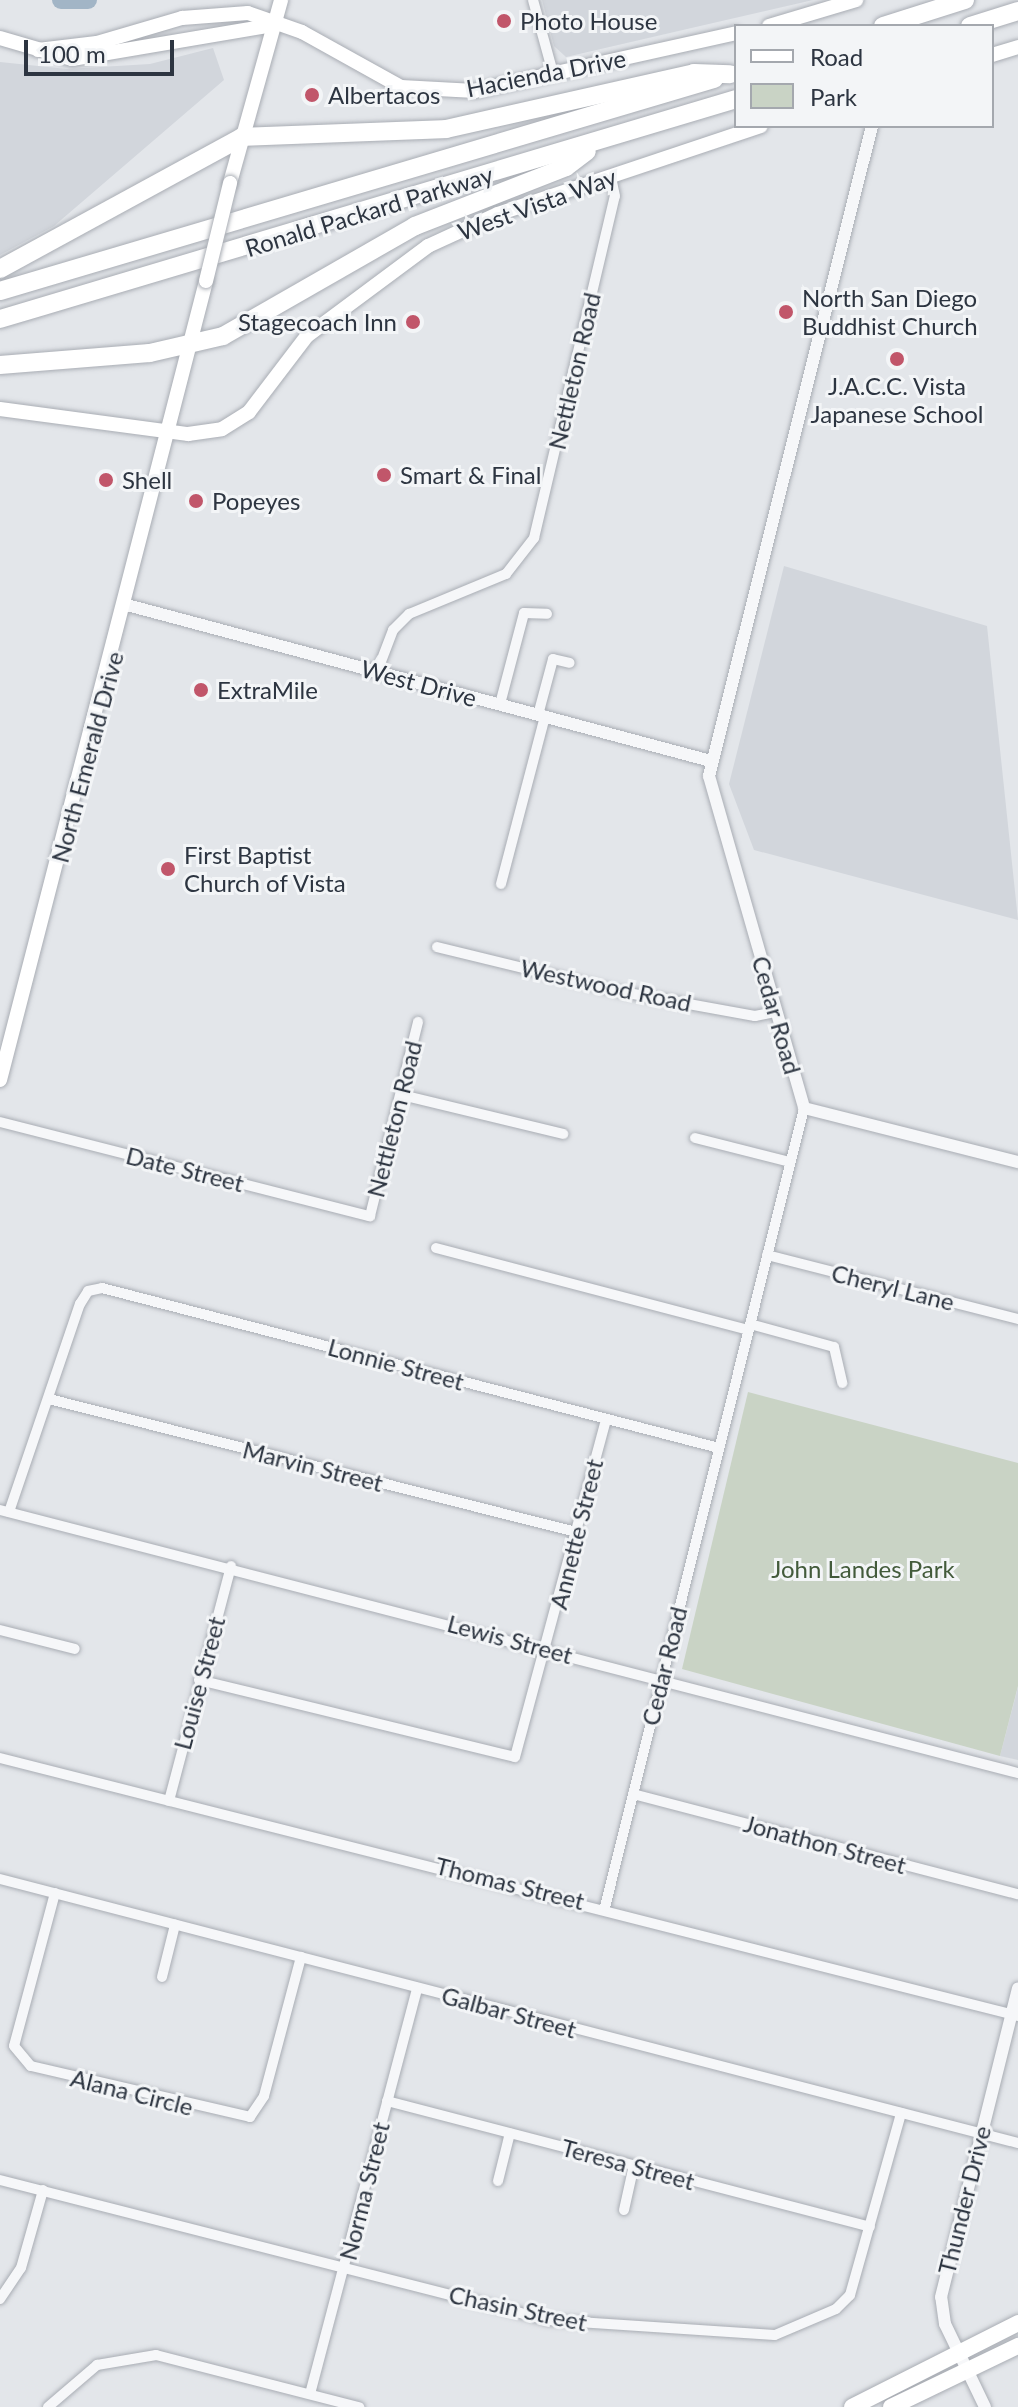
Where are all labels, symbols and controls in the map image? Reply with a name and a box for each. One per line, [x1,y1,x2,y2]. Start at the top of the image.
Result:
place label: Photo House [520,7,657,35]
marker: Photo House [495,12,513,30]
scale bar [28,24,178,74]
legend [734,24,994,128]
text: 100 m [38,39,106,68]
text: Road [810,42,863,71]
street label: Hacienda Drive [464,43,628,103]
place label: Albertacos [328,81,440,109]
text: Park [810,82,857,111]
marker: Albertacos [303,86,321,104]
street label: Ronald Packard Parkway [242,160,496,262]
street label: West Vista Way [453,162,621,246]
place label: North San Diego Buddhist Church [802,284,978,340]
street label: Nettleton Road [542,290,606,452]
marker: North San Diego Buddhist Church [777,303,795,321]
place label: Stagecoach Inn [238,308,397,336]
marker: Stagecoach Inn [404,313,422,331]
marker: J.A.C.C. Vista Japanese School [888,350,906,368]
place label: J.A.C.C. Vista Japanese School [811,372,983,428]
place label: Smart & Final [400,461,541,489]
place label: Shell [122,466,172,494]
marker: Smart & Final [375,466,393,484]
marker: Shell [97,471,115,489]
place label: Popeyes [212,487,300,515]
marker: Popeyes [187,492,205,510]
street label: North Emerald Drive [45,648,129,866]
street label: West Drive [358,654,480,712]
place label: ExtraMile [217,676,318,704]
marker: ExtraMile [192,681,210,699]
place label: First Baptist Church of Vista [184,841,347,897]
marker: First Baptist Church of Vista [159,860,177,878]
street label: Cedar Road [746,952,808,1078]
street label: Westwood Road [518,953,694,1017]
street label: Nettleton Road [361,1038,427,1200]
street label: Date Street [123,1140,247,1198]
street label: Cheryl Lane [829,1258,957,1316]
street label: Lonnie Street [325,1332,467,1396]
street label: Marvin Street [240,1435,386,1497]
street label: Annette Street [543,1456,609,1612]
park label: John Landes Park [771,1555,955,1583]
street label: Cedar Road [635,1603,693,1729]
street label: Lewis Street [444,1608,576,1670]
street label: Louise Street [167,1613,231,1753]
street label: Jonathon Street [741,1809,909,1879]
street label: Thomas Street [433,1851,587,1915]
street label: Galbar Street [438,1980,580,2044]
street label: Alana Circle [68,2063,196,2121]
street label: Norma Street [333,2119,395,2263]
street label: Thunder Drive [932,2123,996,2277]
street label: Teresa Street [558,2132,698,2196]
street label: Chasin Street [446,2279,590,2337]

